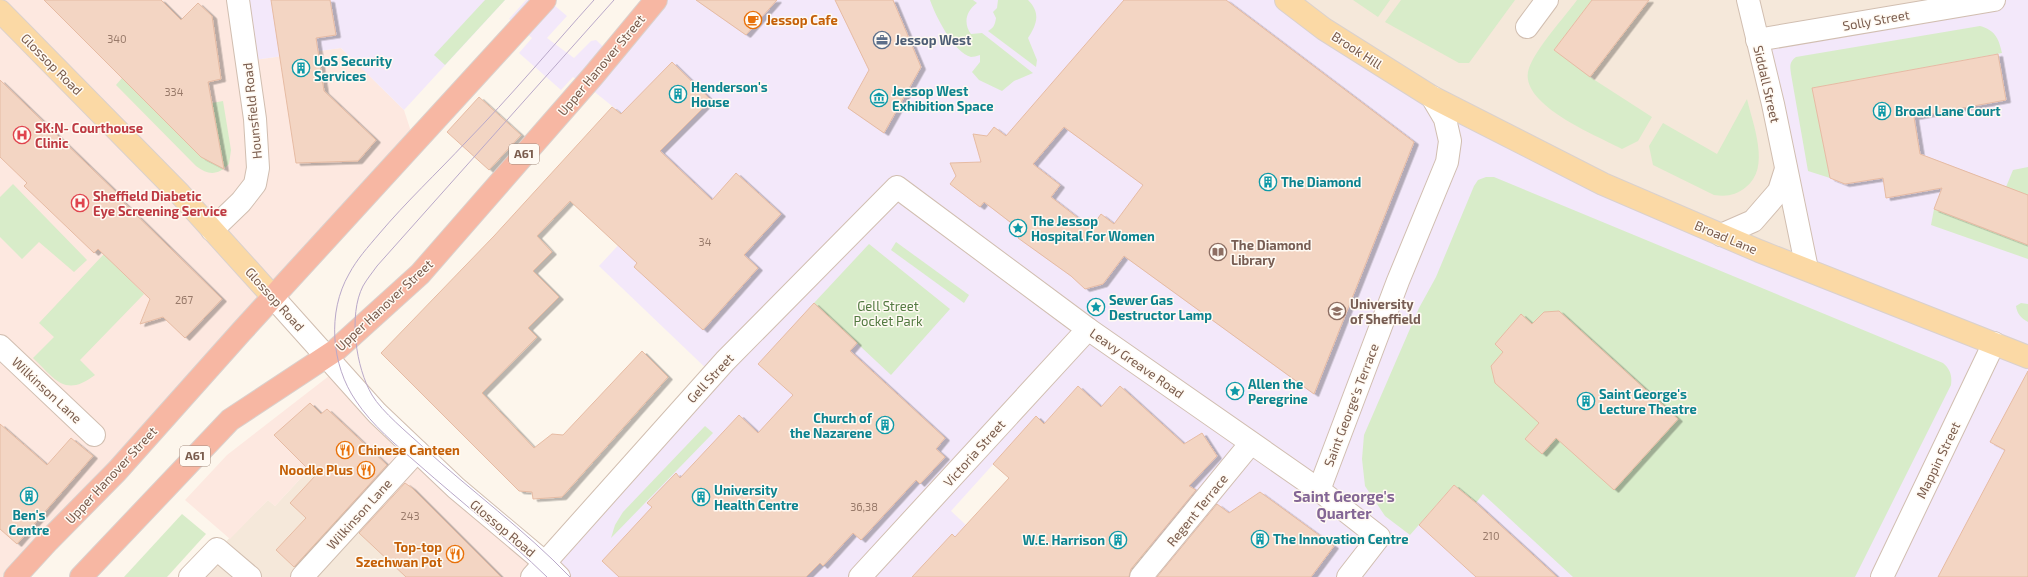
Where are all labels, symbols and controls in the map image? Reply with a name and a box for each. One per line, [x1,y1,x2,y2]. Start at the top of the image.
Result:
street label: Solly Street [1841,6,1911,34]
cafe icon: Jessop Cafe [743,10,763,30]
street label: Upper Hanover Street [554,11,648,119]
place label: Jessop Cafe [766,12,838,28]
street label: Brook Hill [1329,28,1385,72]
street label: Glossop Road [18,30,86,98]
office icon: Jessop West [872,30,892,50]
house number: 340 [107,32,127,45]
place label: Jessop West [895,32,972,48]
street label: Siddall Street [1750,44,1784,124]
place label: UoS Security Services [314,53,393,84]
building icon: UoS Security Services [291,58,311,78]
street label: Hounsfield Road [239,62,265,160]
place label: Henderson's House [691,79,768,110]
place label: Jessop West Exhibition Space [892,83,994,114]
building icon: Henderson's House [668,84,688,104]
house number: 334 [165,85,184,98]
museum icon: Jessop West Exhibition Space [869,88,889,108]
building icon: Broad Lane Court [1872,101,1892,121]
place label: Broad Lane Court [1895,103,2001,119]
place label: SK:N- Courthouse Clinic [35,120,143,151]
hospital icon: SK:N- Courthouse Clinic [12,125,32,145]
road number: A61 [509,144,539,164]
building icon: The Diamond [1258,172,1278,192]
place label: The Diamond [1281,174,1361,190]
place label: Sheffield Diabetic Eye Screening Service [93,188,227,219]
hospital icon: Sheffield Diabetic Eye Screening Service [70,193,90,213]
place label: The Jessop Hospital For Women [1031,213,1155,244]
street label: Broad Lane [1692,217,1760,257]
place icon: The Jessop Hospital For Women [1008,218,1028,238]
house number: 34 [699,235,712,248]
place label: The Diamond Library [1231,237,1311,268]
library icon: The Diamond Library [1208,242,1228,262]
street label: Upper Hanover Street [332,256,436,354]
street label: Glossop Road [242,264,308,334]
place label: Sewer Gas Destructor Lamp [1109,292,1212,323]
house number: 267 [175,293,193,306]
place label: University of Sheffield [1350,296,1421,327]
place icon: Sewer Gas Destructor Lamp [1086,297,1106,317]
park label: Gell Street Pocket Park [853,298,923,329]
school or university icon: University of Sheffield [1327,301,1347,321]
street label: Leavy Greave Road [1087,325,1187,401]
street label: Saint George's Terrace [1320,341,1382,469]
street label: Gell Street [683,350,737,406]
street label: Wilkinson Lane [9,354,85,426]
place label: Allen the Peregrine [1248,376,1308,407]
place icon: Allen the Peregrine [1225,381,1245,401]
place label: Saint George's Lecture Theatre [1599,386,1697,417]
building icon: Saint George's Lecture Theatre [1576,391,1596,411]
place label: Church of the Nazarene [790,410,873,441]
building icon: Church of the Nazarene [875,415,895,435]
street label: Victoria Street [940,416,1008,490]
street label: Mappin Street [1913,419,1963,501]
street label: Upper Hanover Street [62,423,160,527]
restaurant icon: Chinese Canteen [335,440,355,460]
place label: Chinese Canteen [358,442,460,458]
road number: A61 [180,446,210,466]
restaurant icon: Noodle Plus [356,460,376,480]
place label: Noodle Plus [279,462,353,478]
street label: Regent Terrace [1163,471,1231,549]
street label: Wilkinson Lane [323,475,395,553]
place label: University Health Centre [714,482,799,513]
building icon: Ben's Centre [19,486,39,506]
building icon: University Health Centre [691,487,711,507]
district label: Saint George's Quarter [1293,487,1395,523]
street label: Glossop Road [467,496,539,560]
house number: 36,38 [850,500,878,513]
place label: Ben's Centre [9,507,49,538]
house number: 243 [400,509,420,522]
building icon: The Innovation Centre [1250,529,1270,549]
house number: 210 [1482,529,1500,542]
building icon: W.E. Harrison [1108,530,1128,550]
place label: The Innovation Centre [1273,531,1409,547]
place label: W.E. Harrison [1022,532,1105,548]
place label: Top-top Szechwan Pot [356,539,443,570]
restaurant icon: Top-top Szechwan Pot [445,544,465,564]

